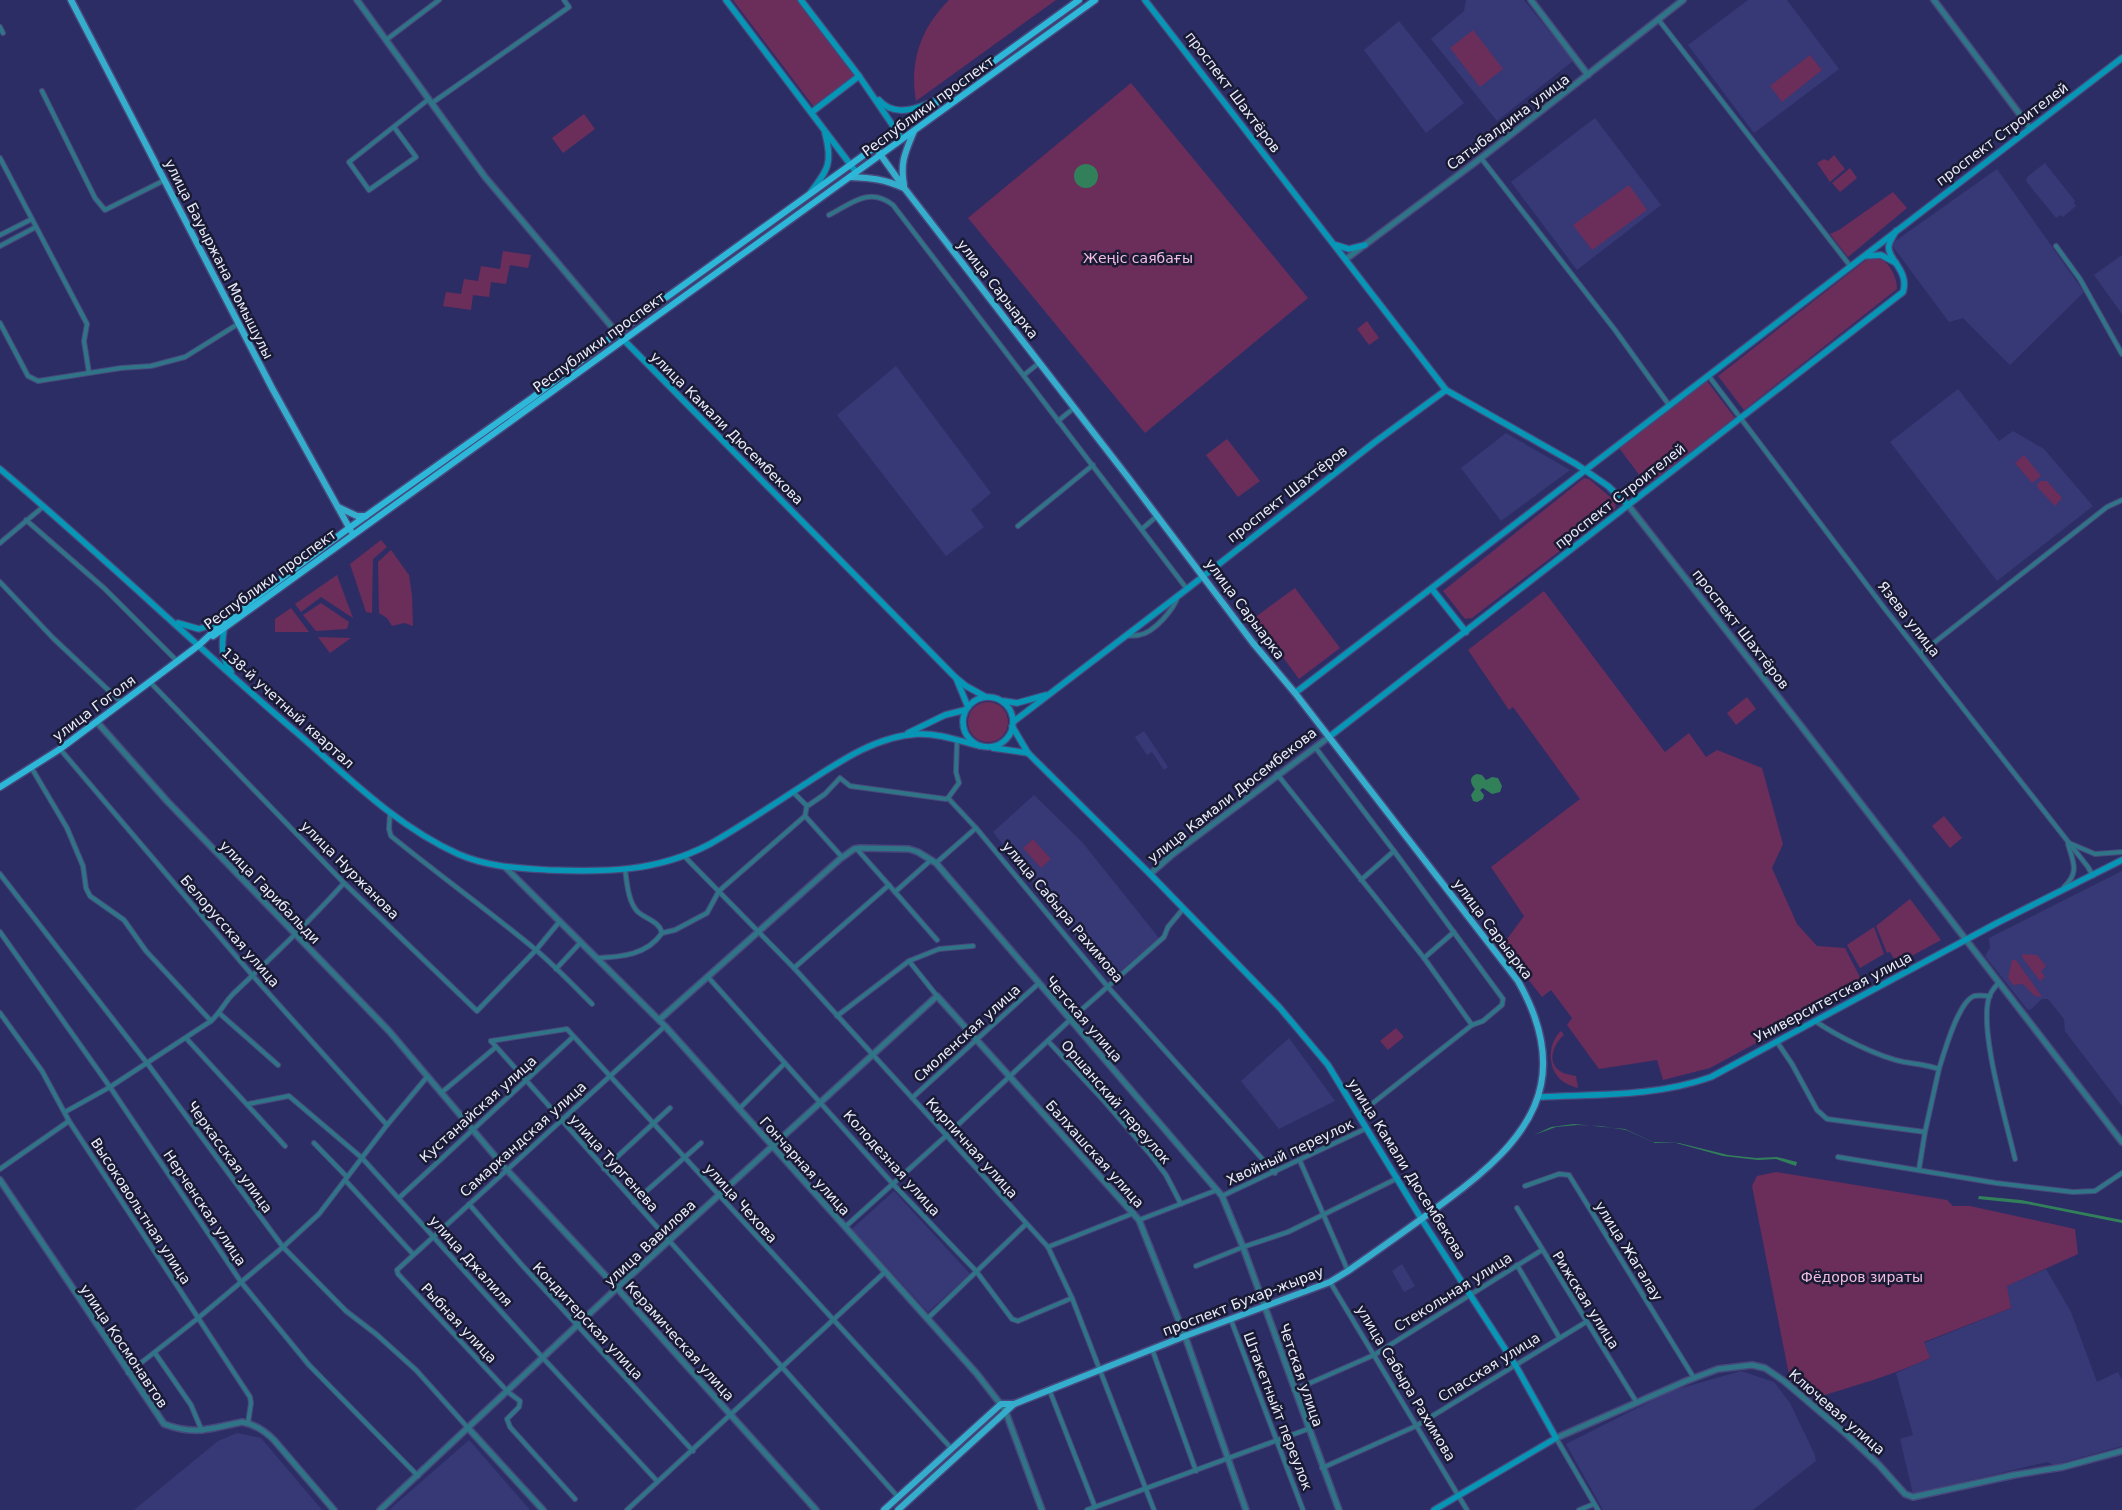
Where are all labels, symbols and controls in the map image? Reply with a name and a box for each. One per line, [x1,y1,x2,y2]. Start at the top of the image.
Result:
street label: проспект Шахтёров [1182,28,1284,156]
street label: Республики проспект [859,53,997,159]
street label: Сатыбалдина улица [1444,71,1572,173]
street label: проспект Строителей [1933,79,2071,189]
street label: улица Бауыржана Момышулы [161,156,277,362]
street label: улица Сарыарка [954,236,1042,342]
park label: Жеңіс саябағы [1083,250,1193,266]
street label: Республики проспект [530,289,668,395]
street label: улица Камали Дюсембекова [647,348,807,508]
street label: проспект Строителей [1552,440,1688,552]
street label: проспект Шахтёров [1224,442,1350,546]
street label: Республики проспект [201,526,339,632]
street label: улица Сарыарка [1202,556,1288,662]
street label: проспект Шахтёров [1689,566,1793,692]
street label: Язева улица [1875,578,1943,660]
street label: 138-й учетный квартал [219,644,357,772]
street label: улица Гоголя [50,672,138,744]
street label: улица Камали Дюсембекова [1144,724,1320,866]
street label: улица Нуржанова [298,818,402,922]
street label: улица Гарибальди [217,837,323,947]
street label: улица Сабыра Рахимова [999,838,1127,986]
street label: Белорусская улица [177,872,283,990]
street label: улица Сарыарка [1450,876,1536,982]
street label: Университетская улица [1751,949,1915,1045]
street label: Четская улица [1042,973,1126,1065]
street label: Смоленская улица [910,981,1024,1085]
street label: Оршанский переулок [1058,1037,1174,1167]
street label: Кустанайская улица [416,1052,540,1166]
street label: улица Камали Дюсембекова [1345,1076,1469,1262]
street label: Самаркандская улица [457,1078,589,1200]
street label: Кирпичная улица [923,1095,1021,1201]
street label: Балхашская улица [1043,1097,1147,1211]
street label: Черкасская улица [184,1098,276,1216]
street label: Колодезная улица [840,1107,944,1219]
street label: улица Тургенева [566,1111,662,1215]
street label: Гончарная улица [757,1113,853,1219]
street label: Хвойный переулок [1224,1115,1356,1189]
street label: Высоковольтная улица [88,1135,194,1287]
street label: Нерченская улица [160,1147,250,1269]
street label: улица Чехова [701,1160,781,1246]
street label: улица Вавилова [601,1197,699,1289]
street label: улица Жагалау [1592,1198,1666,1304]
street label: улица Джалиля [426,1212,516,1310]
street label: Рижская улица [1549,1248,1623,1352]
street label: Стекольная улица [1391,1249,1515,1335]
street label: Кондитерская улица [530,1259,646,1383]
street label: проспект Бухар-жырау [1160,1263,1326,1339]
park label: Фёдоров зираты [1801,1269,1923,1285]
street label: Керамическая улица [622,1278,738,1404]
street label: Рыбная улица [418,1280,500,1366]
street label: улица Космонавтов [77,1281,171,1411]
street label: улица Сабыра Рахимова [1353,1302,1459,1464]
street label: Четская улица [1276,1321,1326,1429]
street label: Спасская улица [1435,1329,1543,1405]
street label: Штакетныйт переулок [1240,1330,1316,1492]
street label: Ключевая улица [1786,1366,1888,1458]

